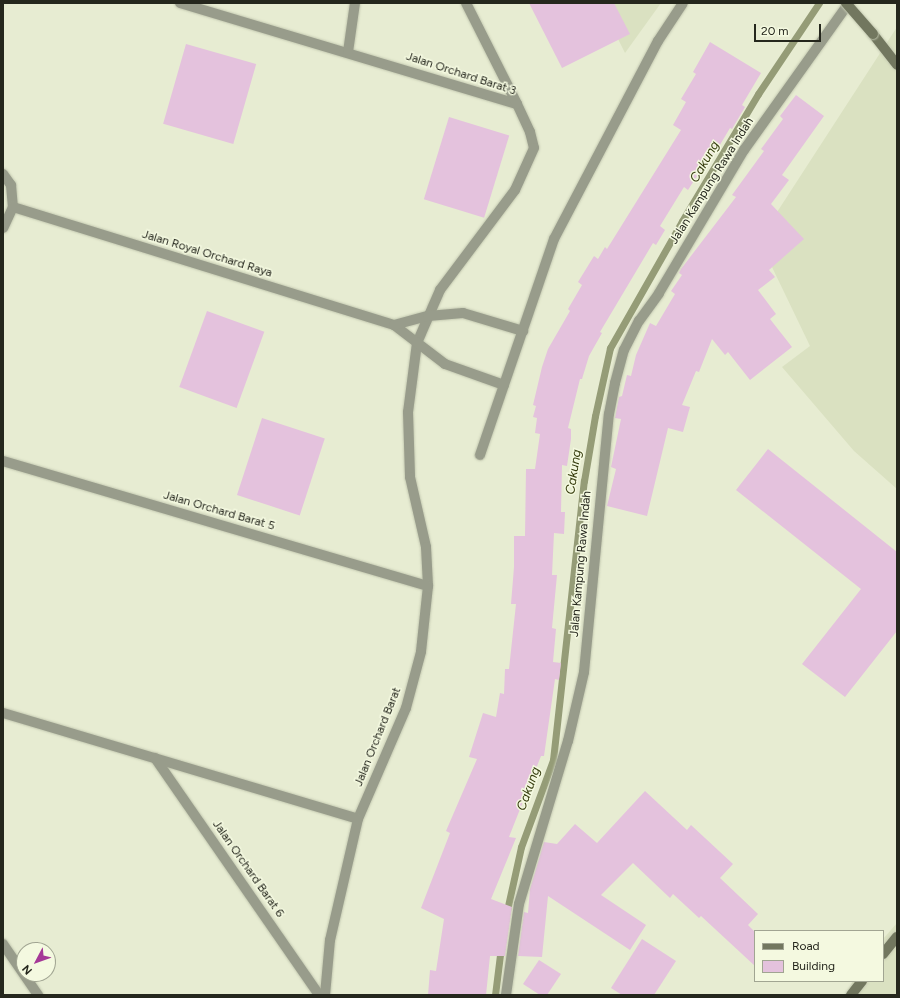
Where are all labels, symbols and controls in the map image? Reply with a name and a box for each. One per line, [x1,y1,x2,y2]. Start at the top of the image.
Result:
scale bar [756,16,823,42]
text: 20 m [761,24,789,38]
street label: Jalan Orchard Barat 3 [404,49,518,99]
street label: Jalan Kampung Rawa Indah [667,115,757,247]
water label: Cakung [687,138,723,186]
street label: Jalan Royal Orchard Raya [140,227,274,281]
water label: Cakung [563,448,585,496]
street label: Jalan Orchard Barat 5 [162,488,276,534]
street label: Jalan Kampung Rawa Indah [567,490,595,638]
street label: Jalan Orchard Barat [352,685,404,789]
water label: Cakung [514,765,544,813]
street label: Jalan Orchard Barat 6 [209,818,287,920]
legend [754,930,884,982]
text: Road [792,939,820,953]
north arrow [16,942,56,982]
text: Building [792,959,835,973]
text: N [20,962,35,977]

